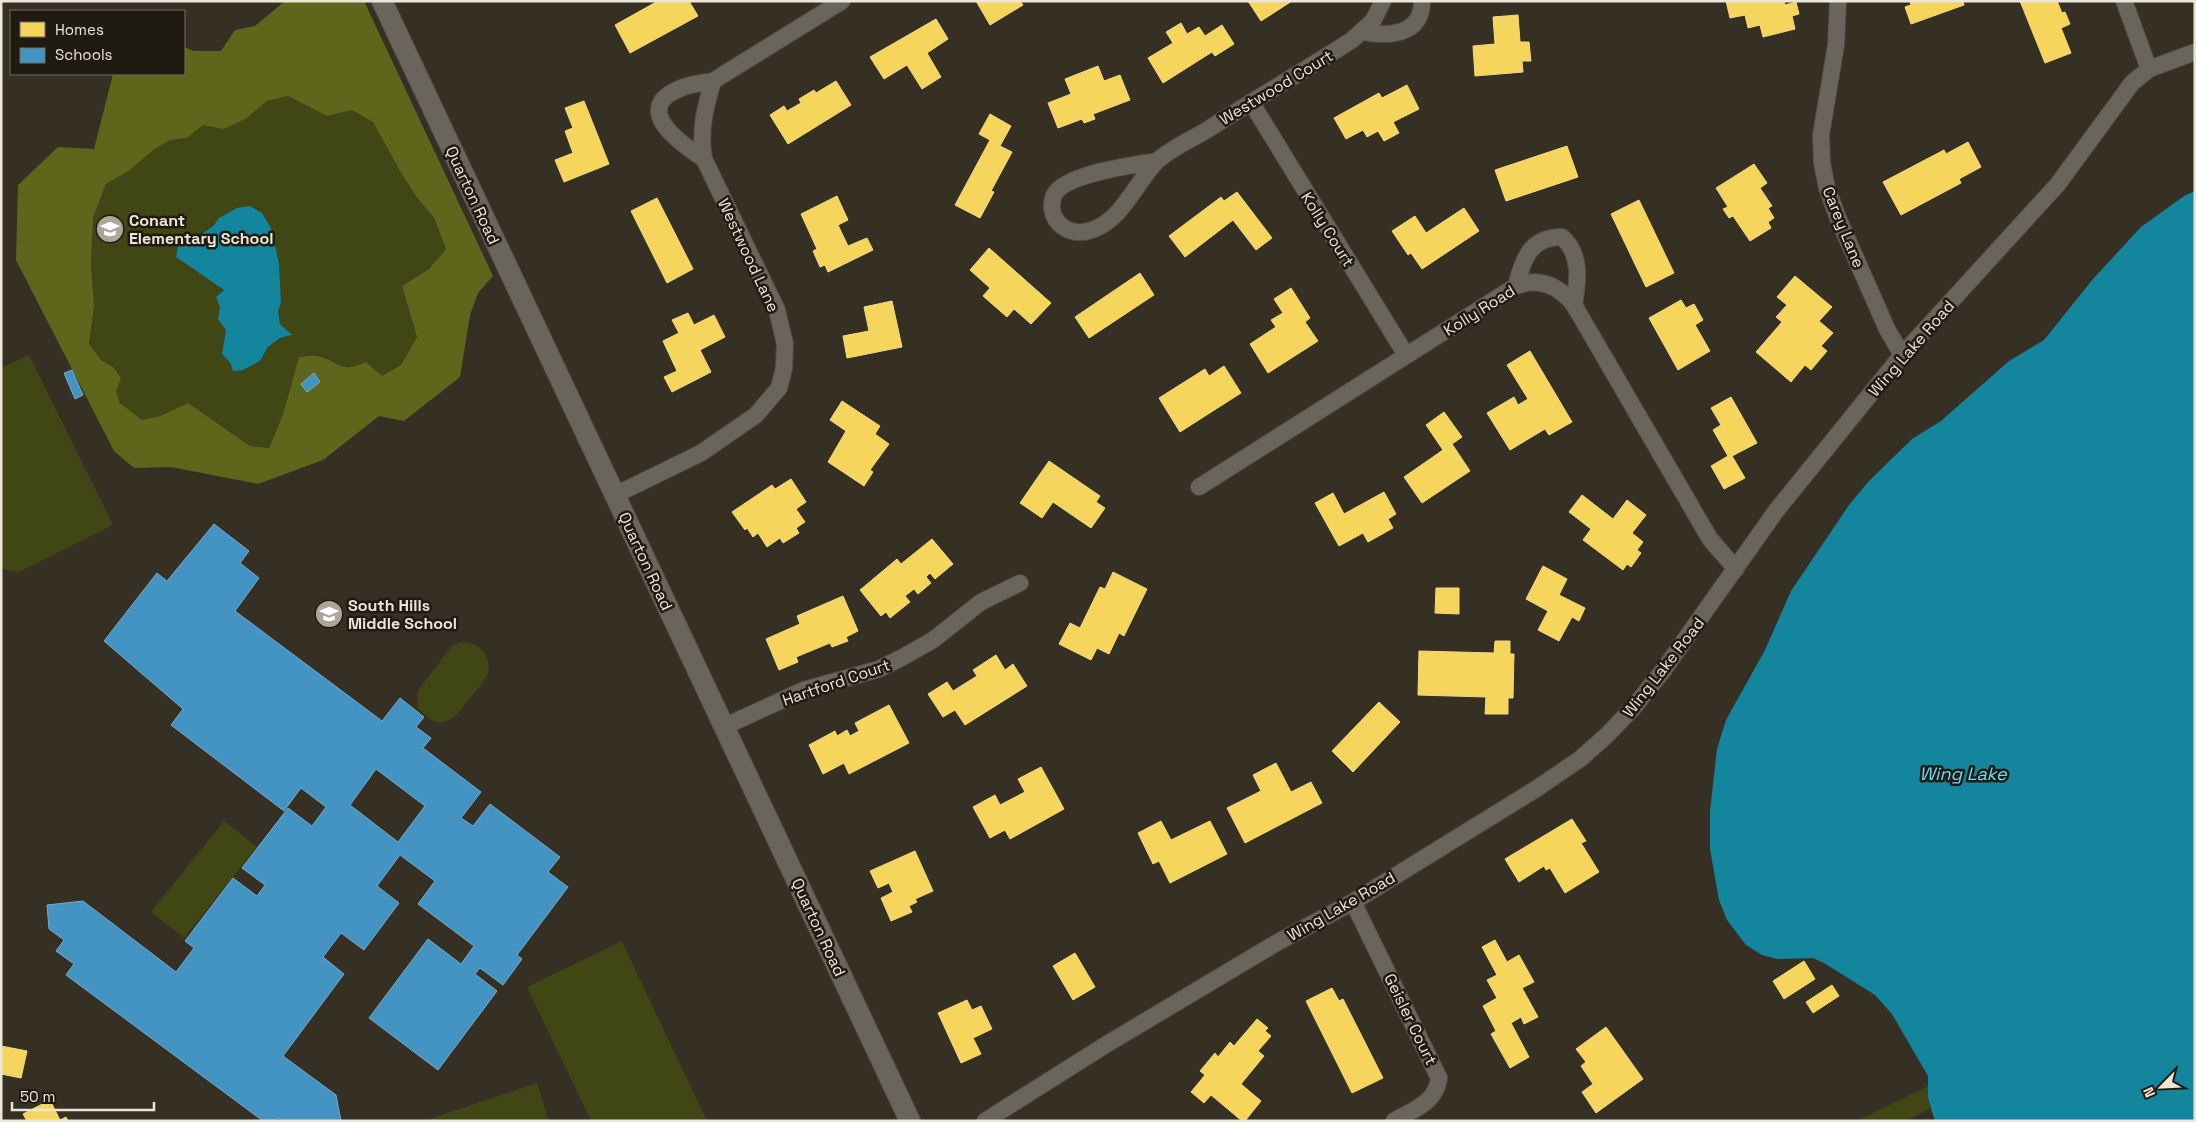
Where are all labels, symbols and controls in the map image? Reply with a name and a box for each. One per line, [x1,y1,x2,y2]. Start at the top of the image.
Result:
legend [10,10,185,75]
text: Homes [55,20,104,39]
text: Schools [55,45,113,64]
street label: Westwood Court [1216,45,1337,130]
street label: Quarton Road [441,143,504,248]
street label: Carey Lane [1818,183,1869,271]
street label: Kolly Court [1296,188,1359,271]
street label: Westwood Lane [713,195,784,315]
place label: Conant Elementary School [129,210,273,249]
school or university icon: Conant Elementary School [95,214,125,244]
street label: Kolly Road [1440,280,1519,341]
street label: Wing Lake Road [1864,296,1959,401]
street label: Quarton Road [614,509,677,614]
place label: South Hills Middle School [348,595,457,634]
school or university icon: South Hills Middle School [314,599,344,629]
street label: Wing Lake Road [1618,613,1709,721]
street label: Hartford Court [779,654,893,711]
water label: Wing Lake [1919,762,2008,785]
street label: Wing Lake Road [1284,867,1399,946]
street label: Quarton Road [787,875,850,980]
street label: Geisler Court [1379,970,1442,1068]
north arrow [2136,1062,2186,1112]
scale bar [12,1080,155,1112]
text: N [2139,1084,2159,1100]
text: 50 m [20,1087,55,1106]

